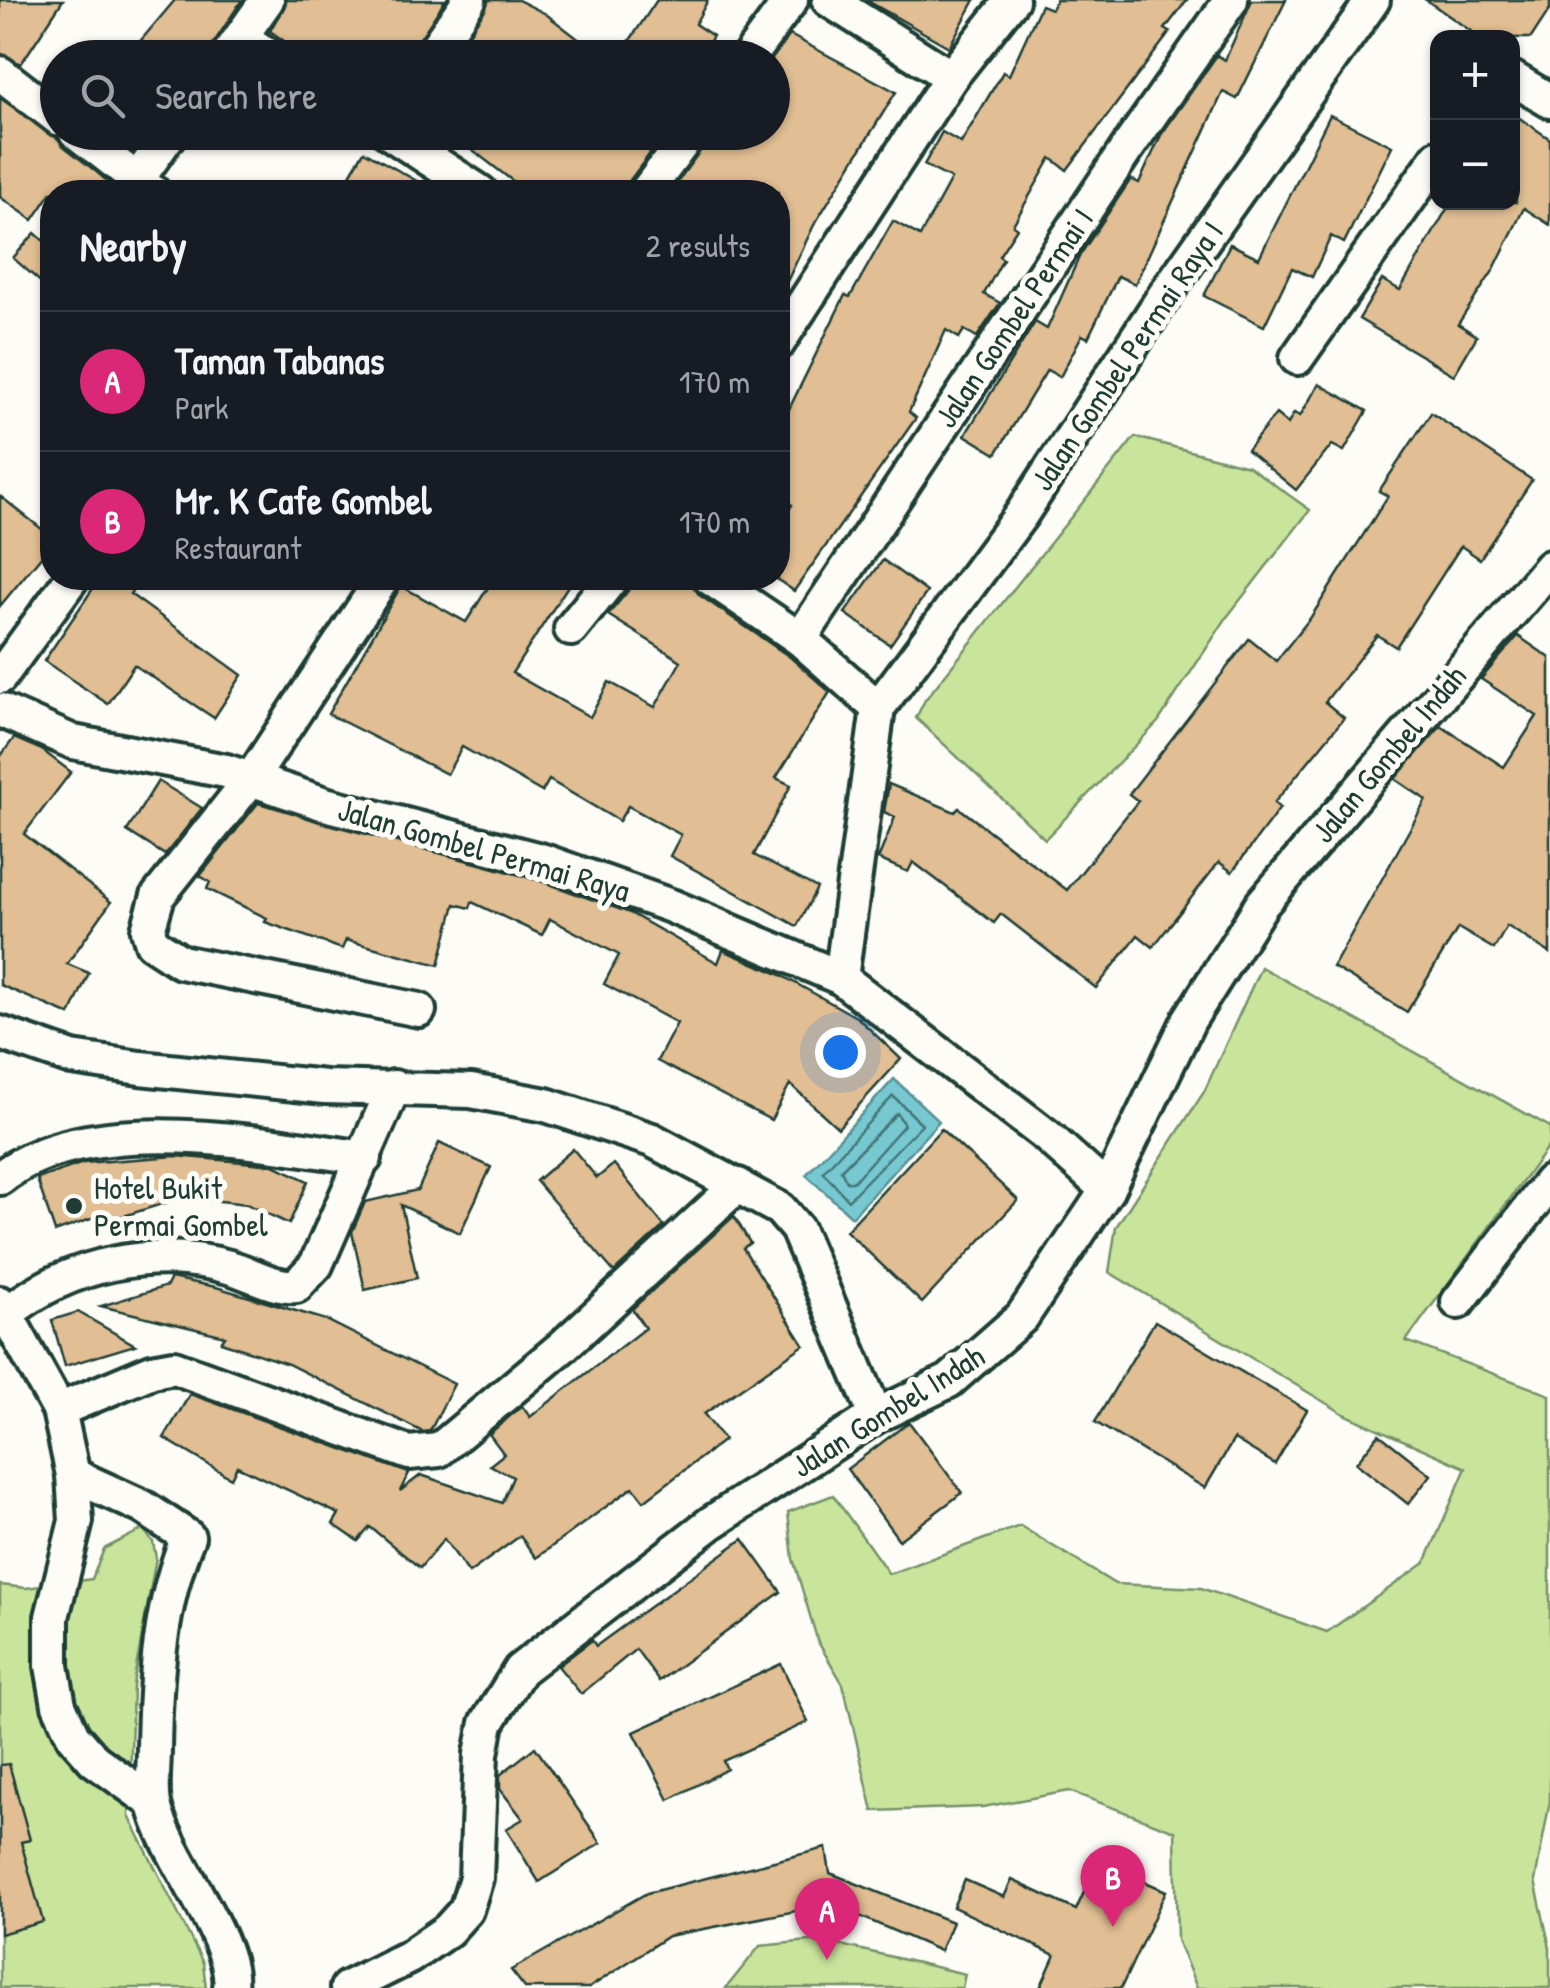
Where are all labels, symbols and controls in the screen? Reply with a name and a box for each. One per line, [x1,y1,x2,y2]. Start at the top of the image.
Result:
map controls [1430,30,1520,210]
button: + [1430,30,1520,120]
search box [40,40,790,150]
icon: search [75,68,130,123]
text: Search here [155,69,317,121]
button: − [1430,120,1520,210]
street label: Jalan Gombel Permai I [924,200,1103,436]
street label: Jalan Gombel Permai Raya I [1020,213,1233,499]
text: Nearby [80,217,187,274]
text: 2 results [646,224,750,267]
text: Taman Tabanas [175,334,384,386]
text: A [105,360,120,403]
text: 170 m [679,360,750,403]
text: Park [175,386,229,429]
text: Mr. K Cafe Gombel [175,474,431,526]
text: B [104,500,121,543]
text: 170 m [679,500,750,543]
text: Restaurant [175,526,301,569]
street label: Jalan Gombel Indah [1302,656,1476,852]
street label: Jalan Gombel Permai Raya [333,787,635,912]
your location [815,1027,866,1078]
place label: Hotel Bukit Permai Gombel [94,1166,268,1246]
marker: Hotel Bukit Permai Gombel [63,1195,85,1217]
street label: Jalan Gombel Indah [783,1334,992,1487]
pin: B [1080,1844,1146,1927]
pin: A [794,1878,860,1960]

